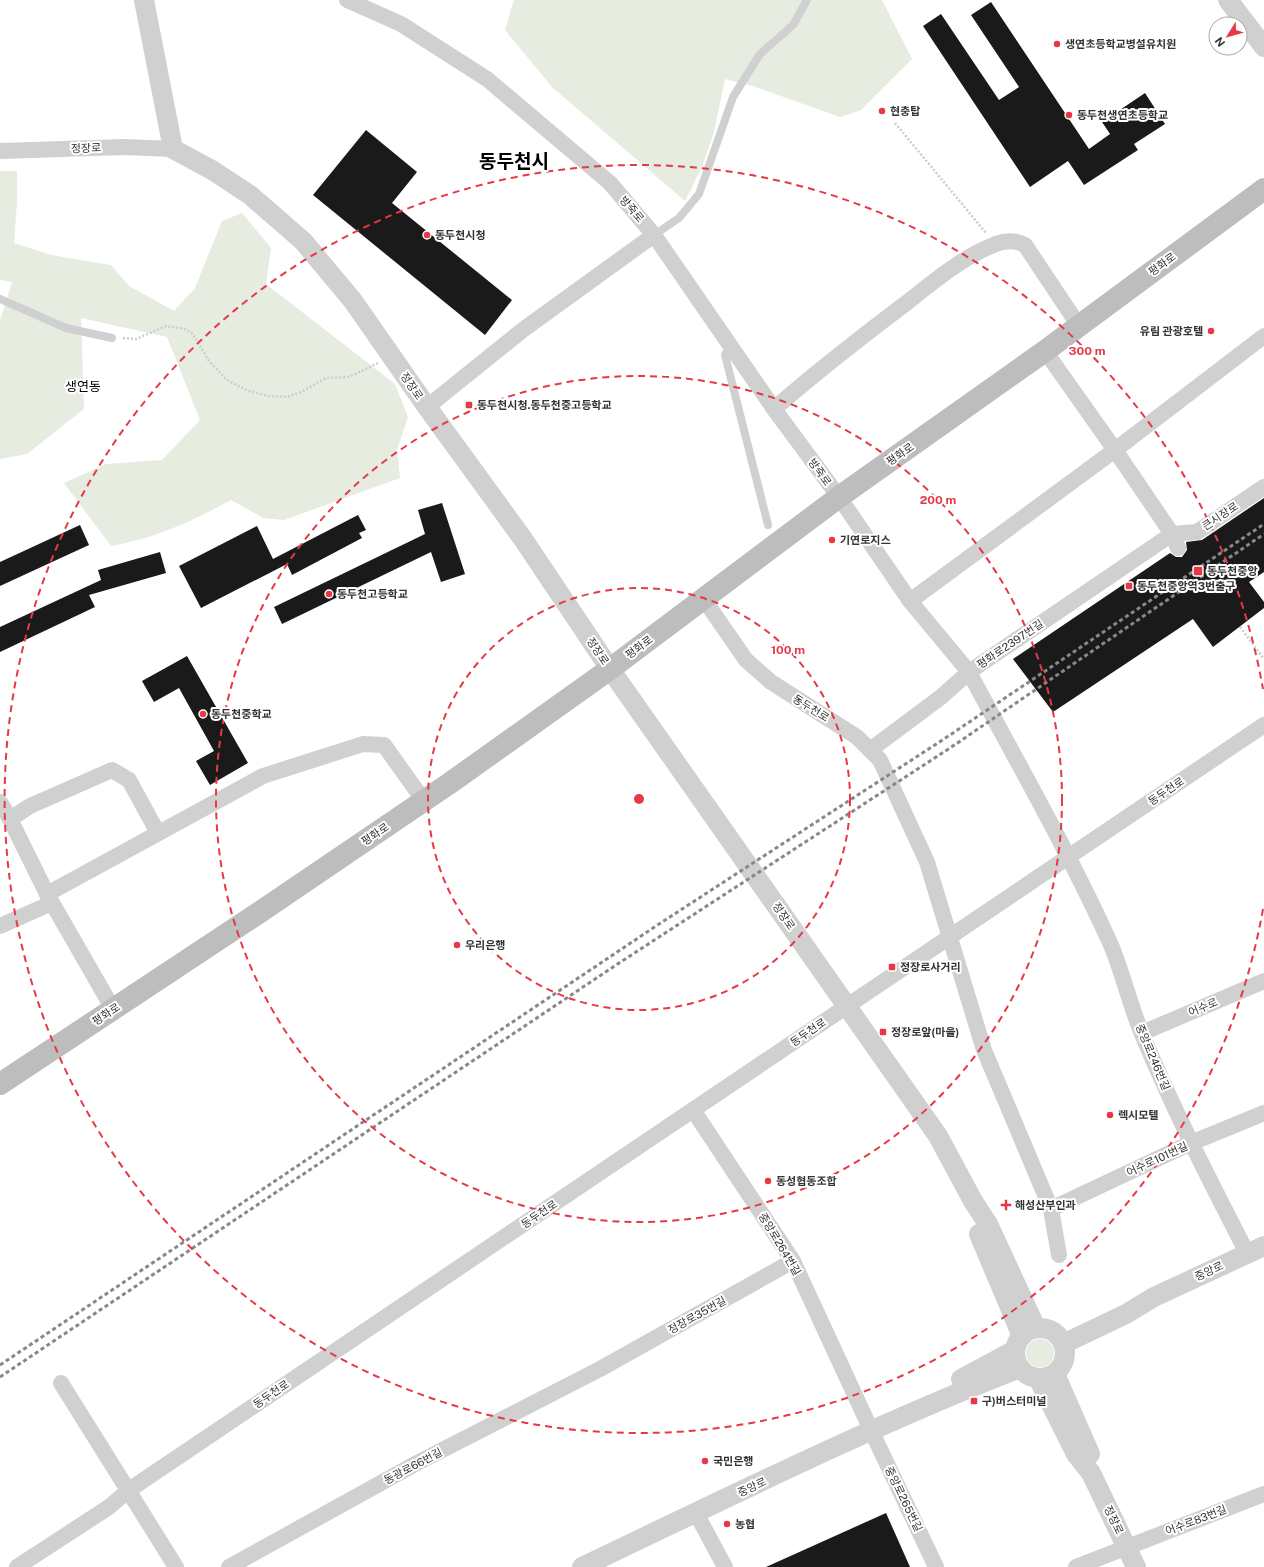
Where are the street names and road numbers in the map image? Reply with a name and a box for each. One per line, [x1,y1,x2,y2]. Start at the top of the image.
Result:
street label: 정장로 [71,141,101,155]
street label: 방죽로 [618,194,646,224]
street label: 평화로 [1146,250,1178,278]
street label: 정장로 [398,370,426,402]
street label: 평화로 [884,440,916,468]
street label: 방죽로 [806,456,834,488]
street label: 큰시장로 [1200,500,1240,532]
street label: 평화로2397번길 [975,617,1045,671]
street label: 평화로 [623,633,655,661]
street label: 정장로 [585,635,611,667]
street label: 동두천로 [791,692,831,724]
street label: 동두천로 [1146,775,1186,807]
street label: 평화로 [359,821,391,847]
street label: 정장로 [770,900,798,932]
street label: 어수로 [1187,996,1219,1018]
street label: 평화로 [90,1001,122,1027]
street label: 동두천로 [788,1016,828,1048]
street label: 중앙로246번길 [1134,1022,1172,1092]
street label: 어수로101번길 [1124,1140,1190,1178]
street label: 동두천로 [519,1198,559,1230]
street label: 중앙로264번길 [757,1211,803,1277]
street label: 중앙로 [1193,1259,1225,1283]
street label: 정장로35번길 [666,1294,728,1336]
street label: 동두천로 [251,1378,291,1410]
street label: 동광로66번길 [382,1446,444,1486]
street label: 중앙로265번길 [883,1464,925,1534]
street label: 중앙로 [736,1475,768,1499]
street label: 어수로83번길 [1164,1503,1228,1537]
street label: 정장로 [1102,1504,1126,1536]

